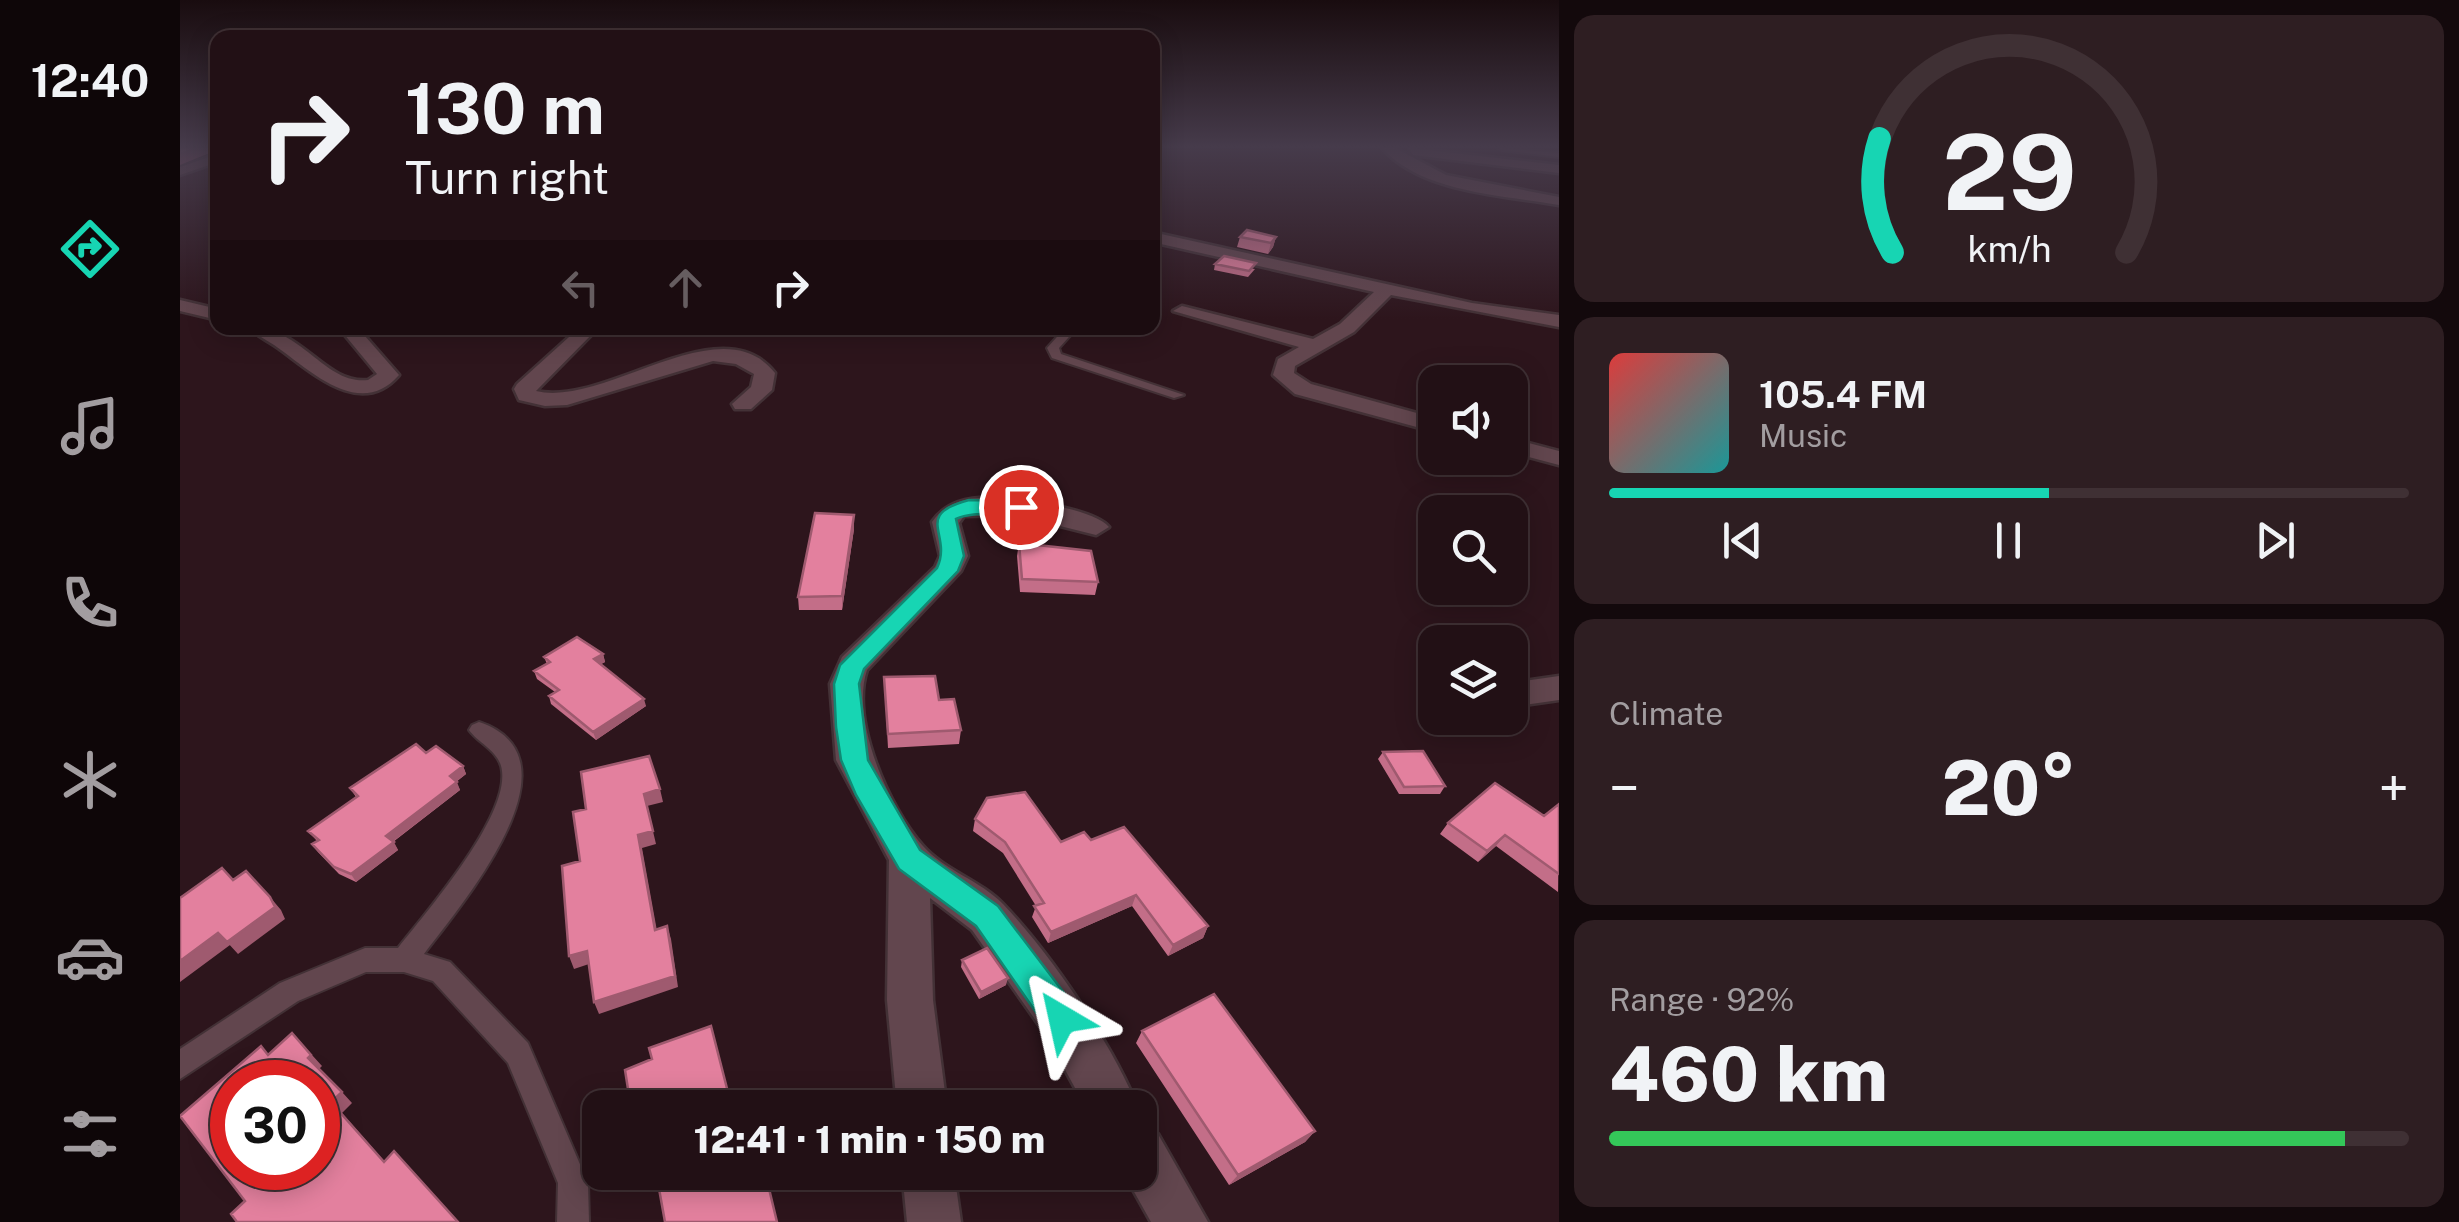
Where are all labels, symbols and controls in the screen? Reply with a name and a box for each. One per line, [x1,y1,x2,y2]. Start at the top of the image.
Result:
text: 12:40 [31,54,149,107]
text: 130 m [405,67,605,150]
icon: right [240,70,370,200]
text: 29 [1942,111,2076,233]
text: Turn right [405,151,609,204]
icon: directions [55,214,125,284]
text: km/h [1967,228,2051,270]
icon: left [553,260,608,315]
icon: ahead [658,260,713,315]
icon: right [763,260,818,315]
map controls [1418,365,1528,735]
button: sound [1418,365,1528,475]
text: 105.4 FM [1759,372,1927,417]
icon: music [55,391,125,461]
text: Music [1759,417,1847,454]
pin [979,465,1064,550]
icon: arrive [994,480,1049,535]
button: search [1418,495,1528,605]
icon: previous [1715,513,1770,568]
icon: pause [1981,513,2036,568]
icon: next [2248,513,2303,568]
icon: phone [55,568,125,638]
button: layers [1418,625,1528,735]
text: Climate [1609,695,1723,732]
text: 20° [1942,744,2076,832]
icon: climate [55,745,125,815]
text: − [1609,756,1640,820]
text: + [2378,756,2409,820]
icon: car [55,922,125,992]
position arrow [1010,967,1114,1071]
text: Range · 92% [1609,981,1794,1018]
text: 460 km [1609,1030,1888,1118]
speed limit sign: 30 [210,1060,340,1190]
icon: filters [55,1099,125,1169]
text: 12:41 · 1 min · 150 m [694,1117,1045,1162]

